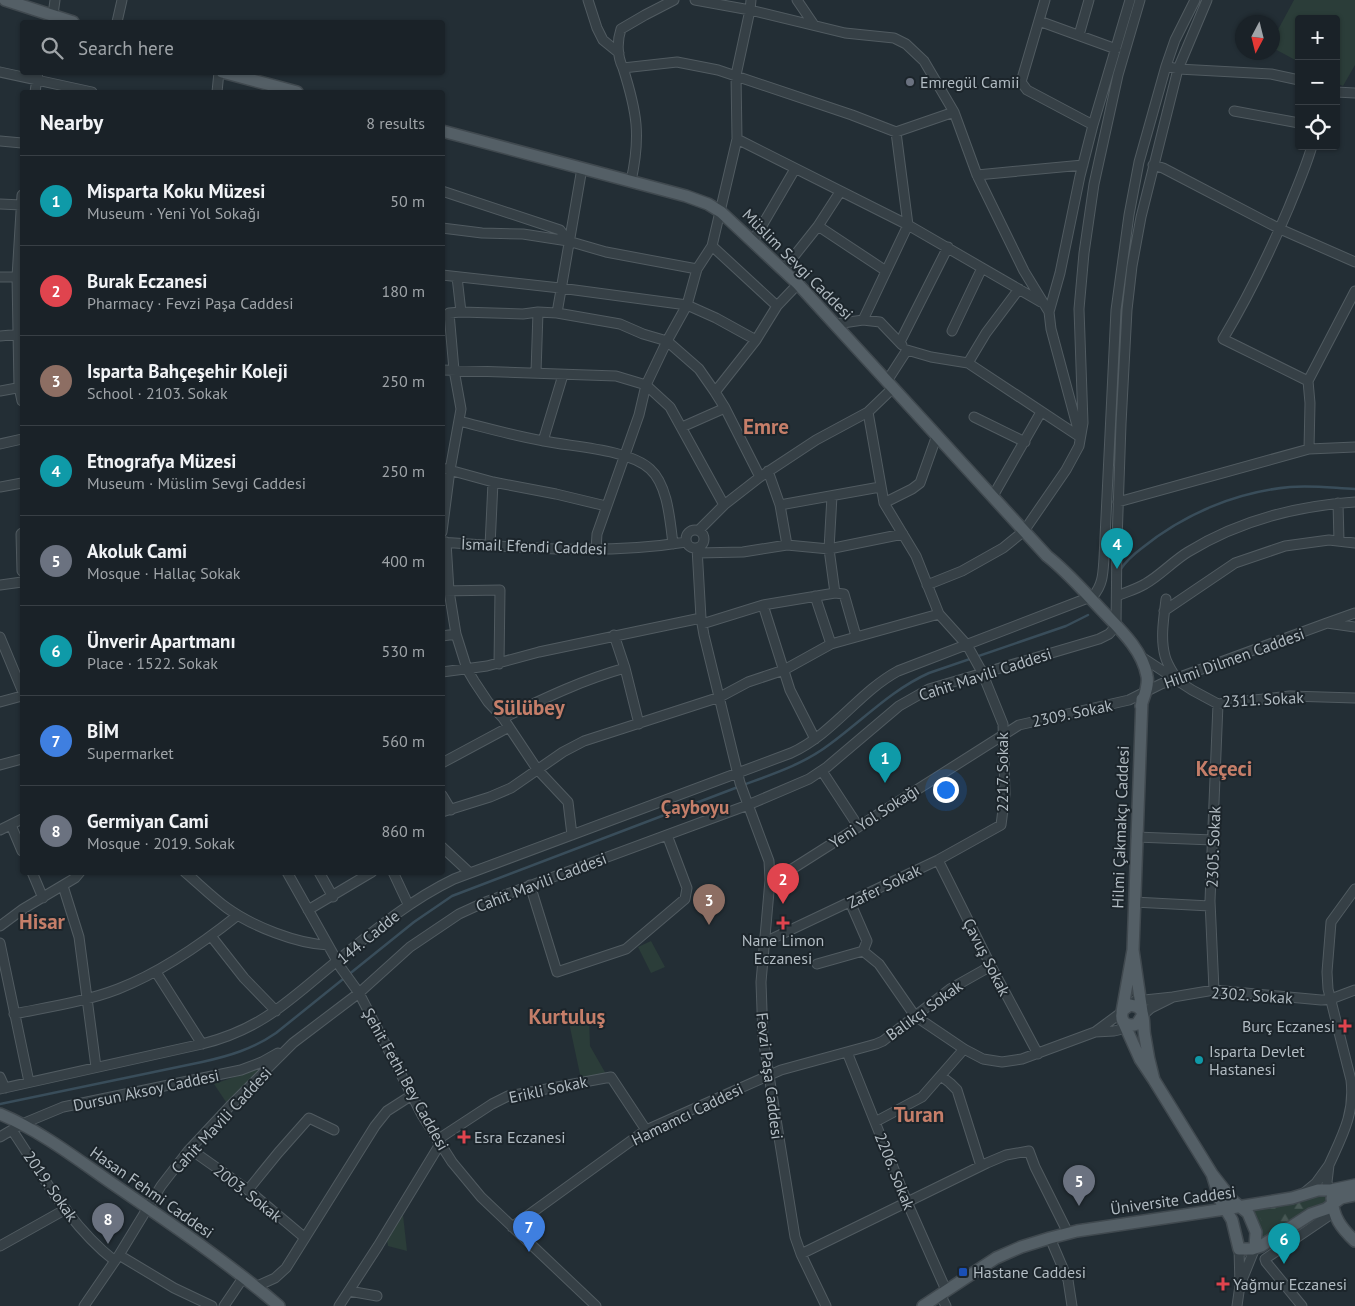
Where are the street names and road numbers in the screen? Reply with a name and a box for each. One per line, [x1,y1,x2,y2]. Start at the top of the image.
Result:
street label: Müslim Sevgi Caddesi [738,204,858,324]
street label: İsmail Efendi Caddesi [461,533,607,559]
street label: Hilmi Dilmen Caddesi [1161,623,1307,693]
street label: Cahit Mavili Caddesi [916,643,1054,705]
street label: 2311. Sokak [1222,687,1305,711]
street label: 2309. Sokak [1030,695,1114,731]
street label: 2217. Sokak [992,732,1012,812]
street label: Hilmi Çakmakçı Caddesi [1107,745,1133,909]
street label: Yeni Yol Sokağı [825,780,923,852]
street label: 2305. Sokak [1202,806,1224,888]
street label: Cahit Mavili Caddesi [473,848,609,916]
street label: Zafer Sokak [844,859,924,912]
street label: 144. Cadde [333,906,403,968]
street label: Çavuş Sokak [959,915,1015,999]
street label: Balıkçı Sokak [882,975,966,1044]
street label: 2302. Sokak [1211,982,1294,1008]
street label: Şehit Fethi Bey Caddesi [358,1004,454,1154]
street label: Fevzi Paşa Caddesi [752,1011,788,1141]
street label: Cahit Mavili Caddesi [166,1063,276,1177]
street label: Dursun Aksoy Caddesi [71,1065,221,1115]
street label: Erikli Sokak [507,1071,589,1107]
street label: Hamamcı Caddesi [628,1078,746,1150]
street label: 2206. Sokak [870,1129,920,1213]
street label: Hasan Fehmi Caddesi [86,1142,218,1242]
street label: 2019. Sokak [19,1147,83,1225]
street label: 2003. Sokak [210,1160,287,1226]
street label: Üniversite Caddesi [1109,1181,1237,1219]

